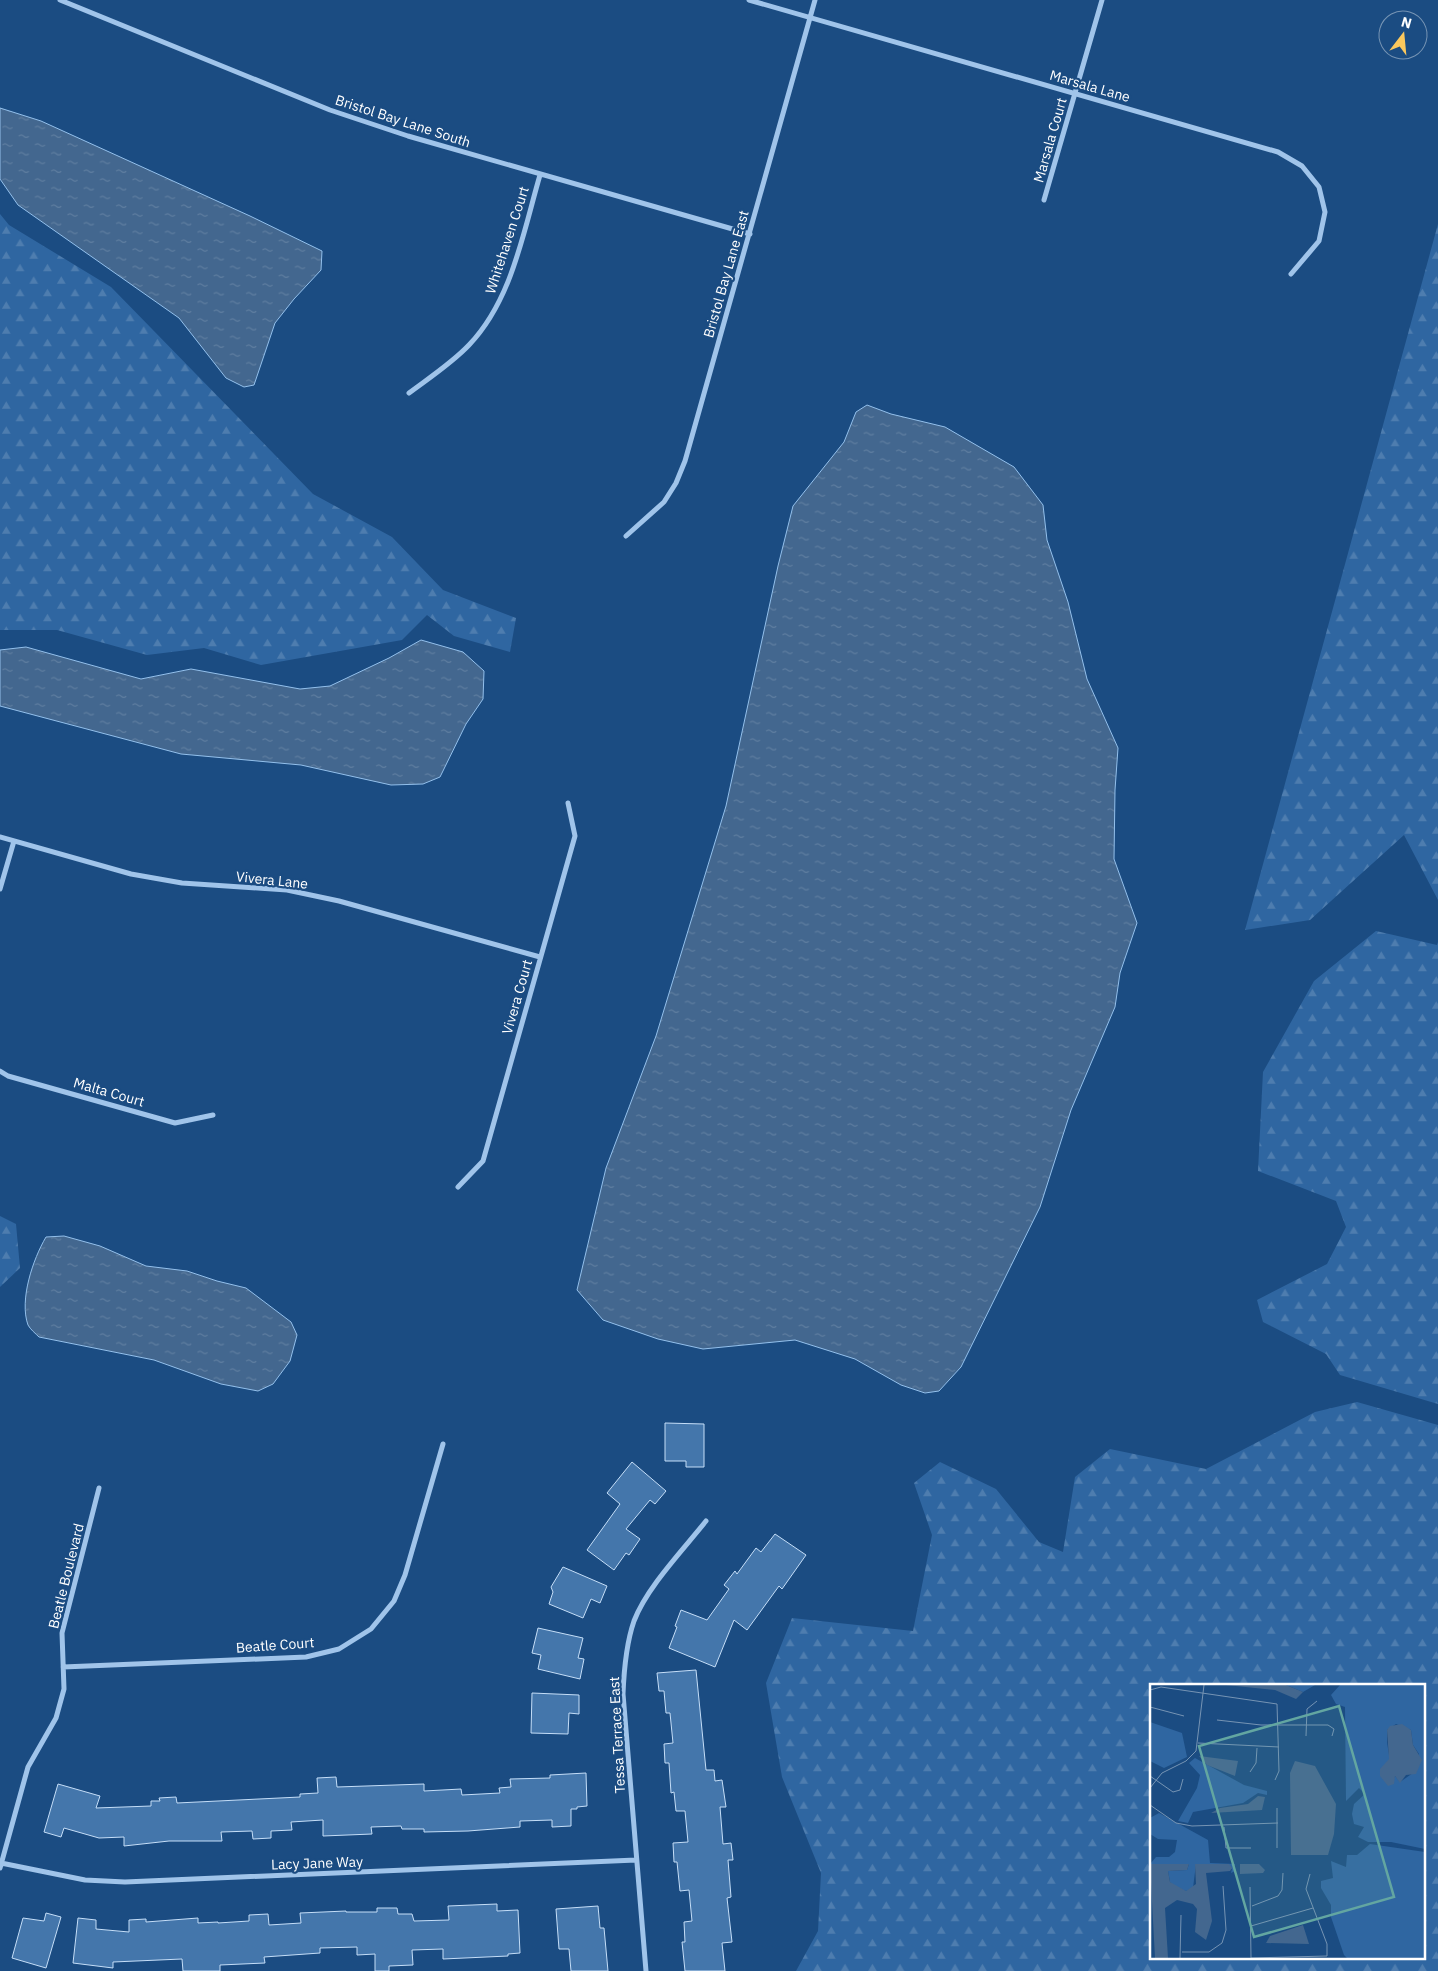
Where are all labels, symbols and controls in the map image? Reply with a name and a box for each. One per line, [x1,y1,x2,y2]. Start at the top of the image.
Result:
north arrow [1378,10,1428,60]
text: N [1399,12,1414,33]
street label: Marsala Lane [1048,66,1133,106]
street label: Bristol Bay Lane South [333,91,473,151]
street label: Marsala Court [1029,95,1071,185]
street label: Whitehaven Court [481,184,533,296]
street label: Bristol Bay Lane East [699,208,753,340]
street label: Vivera Lane [235,867,309,893]
street label: Vivera Court [498,957,536,1036]
street label: Malta Court [71,1073,147,1111]
street label: Beatle Boulevard [44,1522,88,1630]
street label: Beatle Court [235,1633,315,1657]
street label: Tessa Terrace East [605,1676,629,1794]
inset map [1150,1684,1426,1958]
street label: Lacy Jane Way [271,1852,363,1874]

